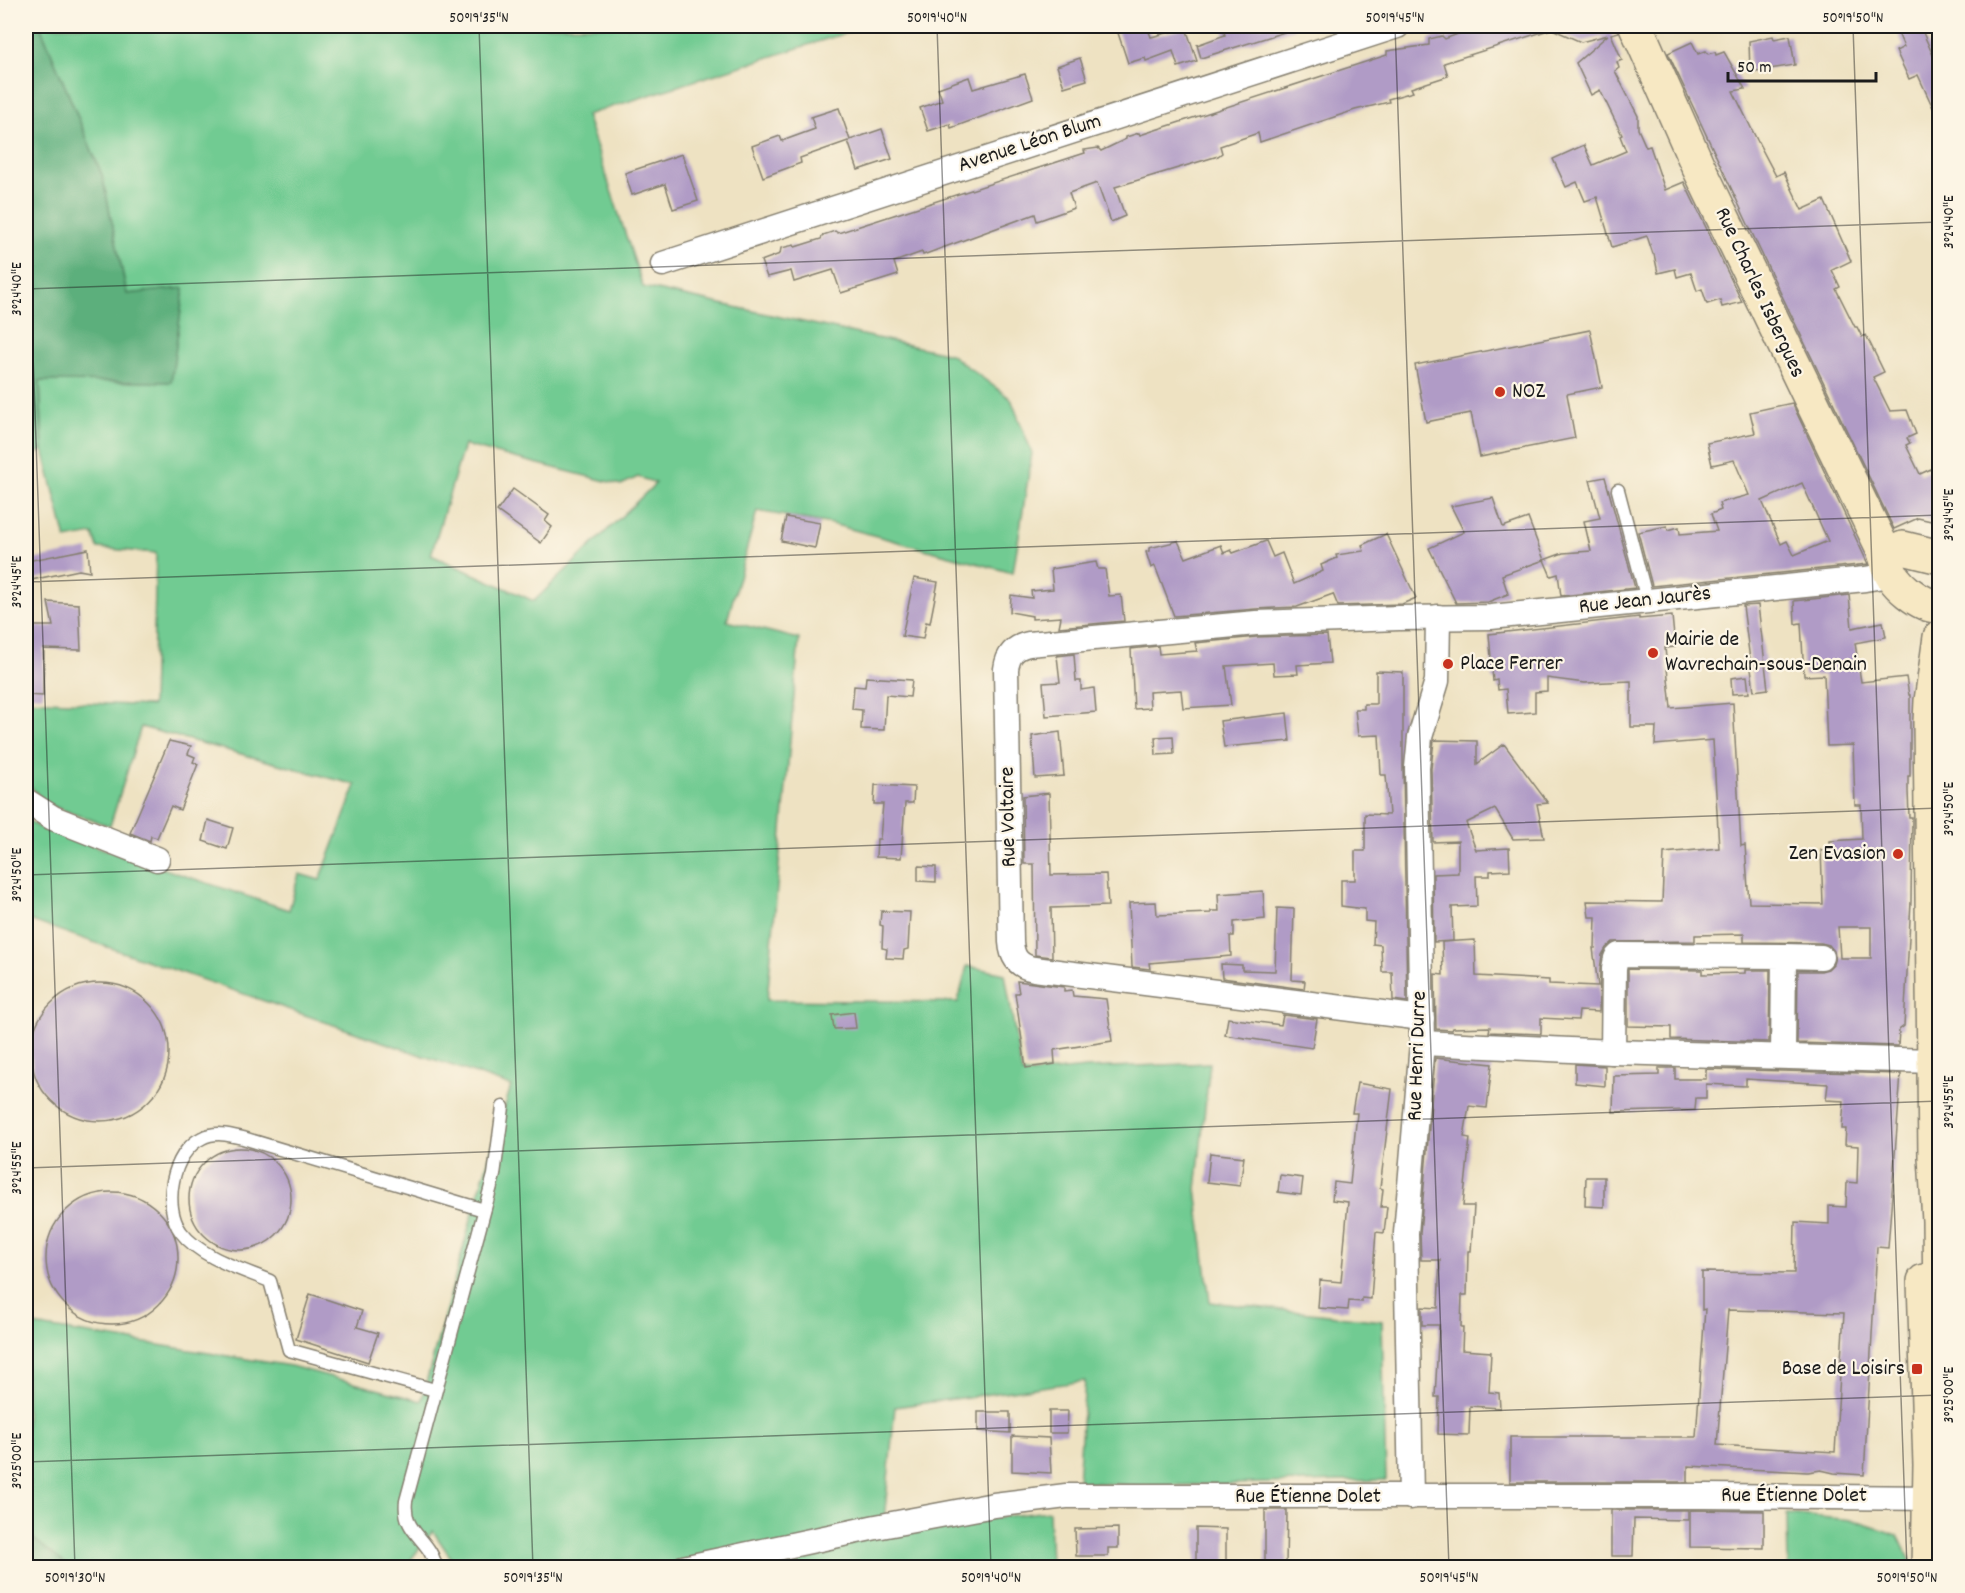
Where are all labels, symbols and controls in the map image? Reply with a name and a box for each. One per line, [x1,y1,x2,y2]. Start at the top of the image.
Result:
text: 50°19'35"N [449,8,509,30]
text: 50°19'40"N [907,8,967,30]
text: 50°19'45"N [1366,8,1424,30]
text: 50°19'50"N [1823,8,1883,30]
scale bar [1728,45,1876,83]
text: 50 m [1737,56,1772,81]
street label: Avenue Léon Blum [954,106,1106,182]
text: 3°24'40"E [1939,195,1961,249]
street label: Rue Charles Isbergues [1706,203,1812,383]
text: 3°24'40"E [7,262,29,316]
place label: NOZ [1512,377,1545,408]
marker: NOZ [1493,385,1507,399]
text: 3°24'45"E [1939,489,1961,541]
text: 3°24'45"E [7,556,29,608]
street label: Rue Jean Jaurès [1577,579,1713,623]
place label: Mairie de Wavrechain-sous-Denain [1665,625,1867,681]
marker: Mairie de Wavrechain-sous-Denain [1646,646,1660,660]
place label: Place Ferrer [1460,649,1564,680]
marker: Place Ferrer [1441,657,1455,671]
street label: Rue Voltaire [993,766,1025,868]
text: 3°24'50"E [1939,782,1961,836]
place label: Zen Evasion [1789,839,1886,870]
marker: Zen Evasion [1891,847,1905,861]
text: 3°24'50"E [7,848,29,902]
street label: Rue Henri Durre [1400,990,1436,1122]
text: 3°24'55"E [1939,1075,1961,1129]
text: 3°24'55"E [7,1141,29,1195]
place label: Base de Loisirs [1782,1354,1905,1385]
marker: Base de Loisirs [1910,1362,1924,1376]
text: 3°25'00"E [1939,1367,1961,1423]
text: 3°25'00"E [7,1433,29,1489]
street label: Rue Étienne Dolet [1721,1481,1867,1512]
street label: Rue Étienne Dolet [1235,1482,1381,1513]
text: 50°19'30"N [45,1568,105,1590]
text: 50°19'35"N [503,1568,563,1590]
text: 50°19'40"N [961,1568,1021,1590]
text: 50°19'45"N [1420,1568,1478,1590]
text: 50°19'50"N [1877,1568,1937,1590]

